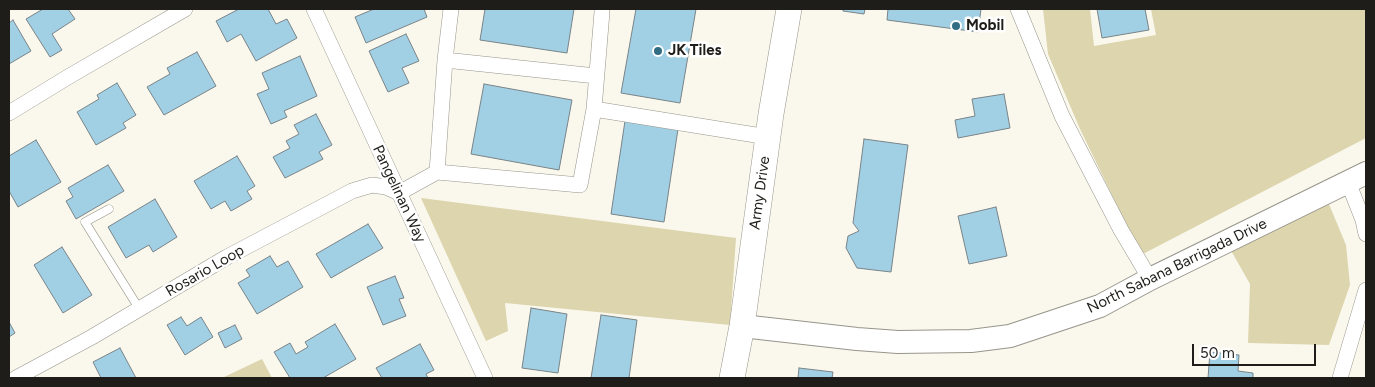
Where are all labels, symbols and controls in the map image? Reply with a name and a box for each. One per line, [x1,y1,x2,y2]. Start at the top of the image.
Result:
place label: Mobil [966,17,1004,35]
marker: Mobil [950,20,962,32]
place label: JK Tiles [668,42,722,60]
marker: JK Tiles [652,45,664,57]
street label: Pangelinan Way [369,142,429,246]
street label: Army Drive [746,155,774,231]
street label: North Sabana Barrigada Drive [1084,215,1270,317]
street label: Rosario Loop [163,241,247,301]
scale bar [1195,334,1319,366]
text: 50 m [1200,344,1235,362]

